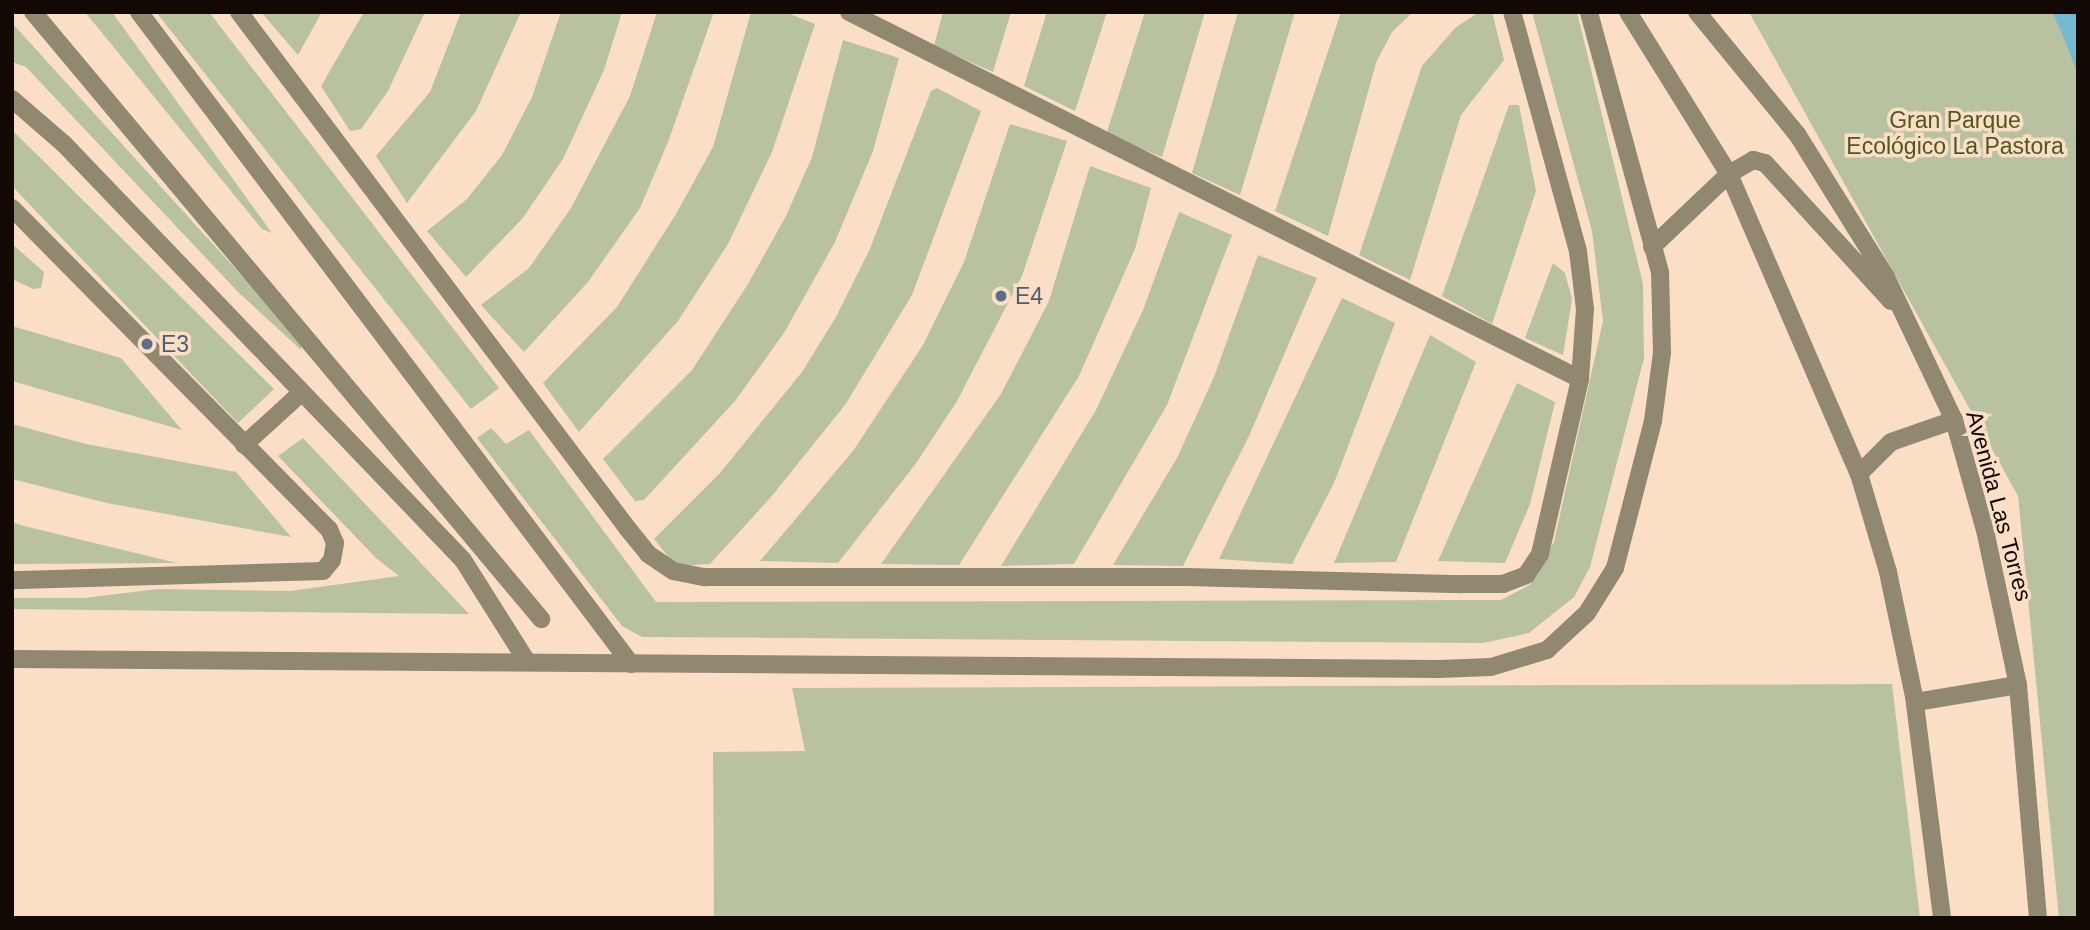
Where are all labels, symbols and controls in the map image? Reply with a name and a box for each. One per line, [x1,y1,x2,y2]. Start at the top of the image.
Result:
park label: Gran Parque Ecológico La Pastora [1846,106,2064,160]
place label: E4 [1015,282,1043,310]
marker: E4 [993,288,1009,304]
place label: E3 [161,330,189,358]
marker: E3 [139,336,155,352]
street label: Avenida Las Torres [1960,408,2038,604]

